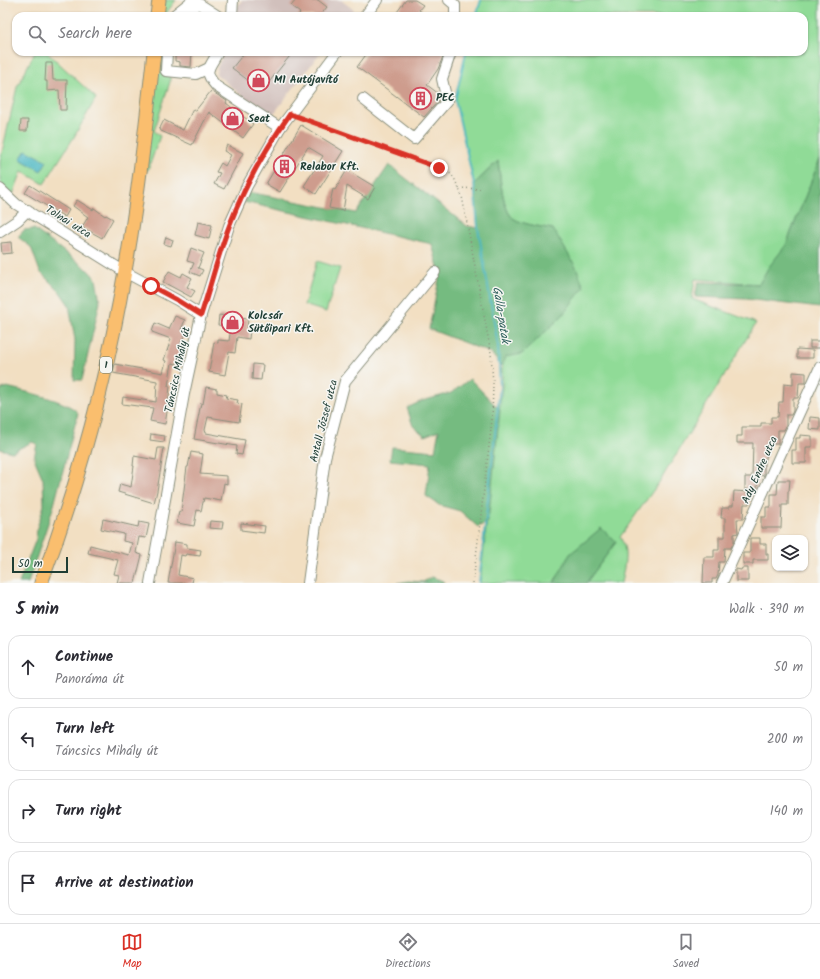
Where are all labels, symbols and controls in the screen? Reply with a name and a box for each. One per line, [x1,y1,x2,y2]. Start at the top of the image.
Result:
search box [12,12,808,56]
text: Search here [58,22,132,46]
icon: search [26,23,48,45]
shop icon: M1 Autójavító [246,67,272,93]
place label: M1 Autójavító [274,71,339,89]
building icon: PEC [408,85,434,111]
place label: PEC [436,89,455,107]
shop icon: Seat [220,106,246,132]
place label: Seat [248,110,271,128]
building icon: Relabor Kft. [272,154,298,180]
place label: Relabor Kft. [300,158,359,176]
route end [430,159,448,177]
street label: Tolnai utca [42,201,94,243]
route start [142,277,160,295]
water label: Galla-patak [487,285,515,347]
place label: Kolcsár Sütőipari Kft. [248,307,314,338]
shop icon: Kolcsár Sütőipari Kft. [220,309,246,335]
street label: Táncsics Mihály út [160,325,196,415]
road number: 1 [100,357,112,373]
street label: Antall József utca [305,378,343,464]
street label: Ady Endre utca [737,433,783,507]
map controls [772,535,808,571]
button: layers [772,535,808,571]
scale bar [12,555,68,574]
text: 50 m [18,555,43,573]
text: 5 min [16,596,59,623]
text: Walk · 390 m [729,599,804,620]
text: Continue [55,645,113,669]
icon: ahead [17,656,39,678]
text: 50 m [774,657,803,678]
text: Panoráma út [55,669,124,690]
text: Turn left [55,717,115,741]
icon: left [17,728,39,750]
text: 200 m [767,729,803,750]
text: Táncsics Mihály út [55,741,158,762]
text: Turn right [55,799,122,823]
icon: right [17,800,39,822]
text: 140 m [770,801,803,822]
text: Arrive at destination [55,871,194,895]
icon: arrive [17,872,39,894]
tab: Map [121,931,143,973]
tab: Directions [385,931,431,973]
tab: Saved [673,931,699,973]

